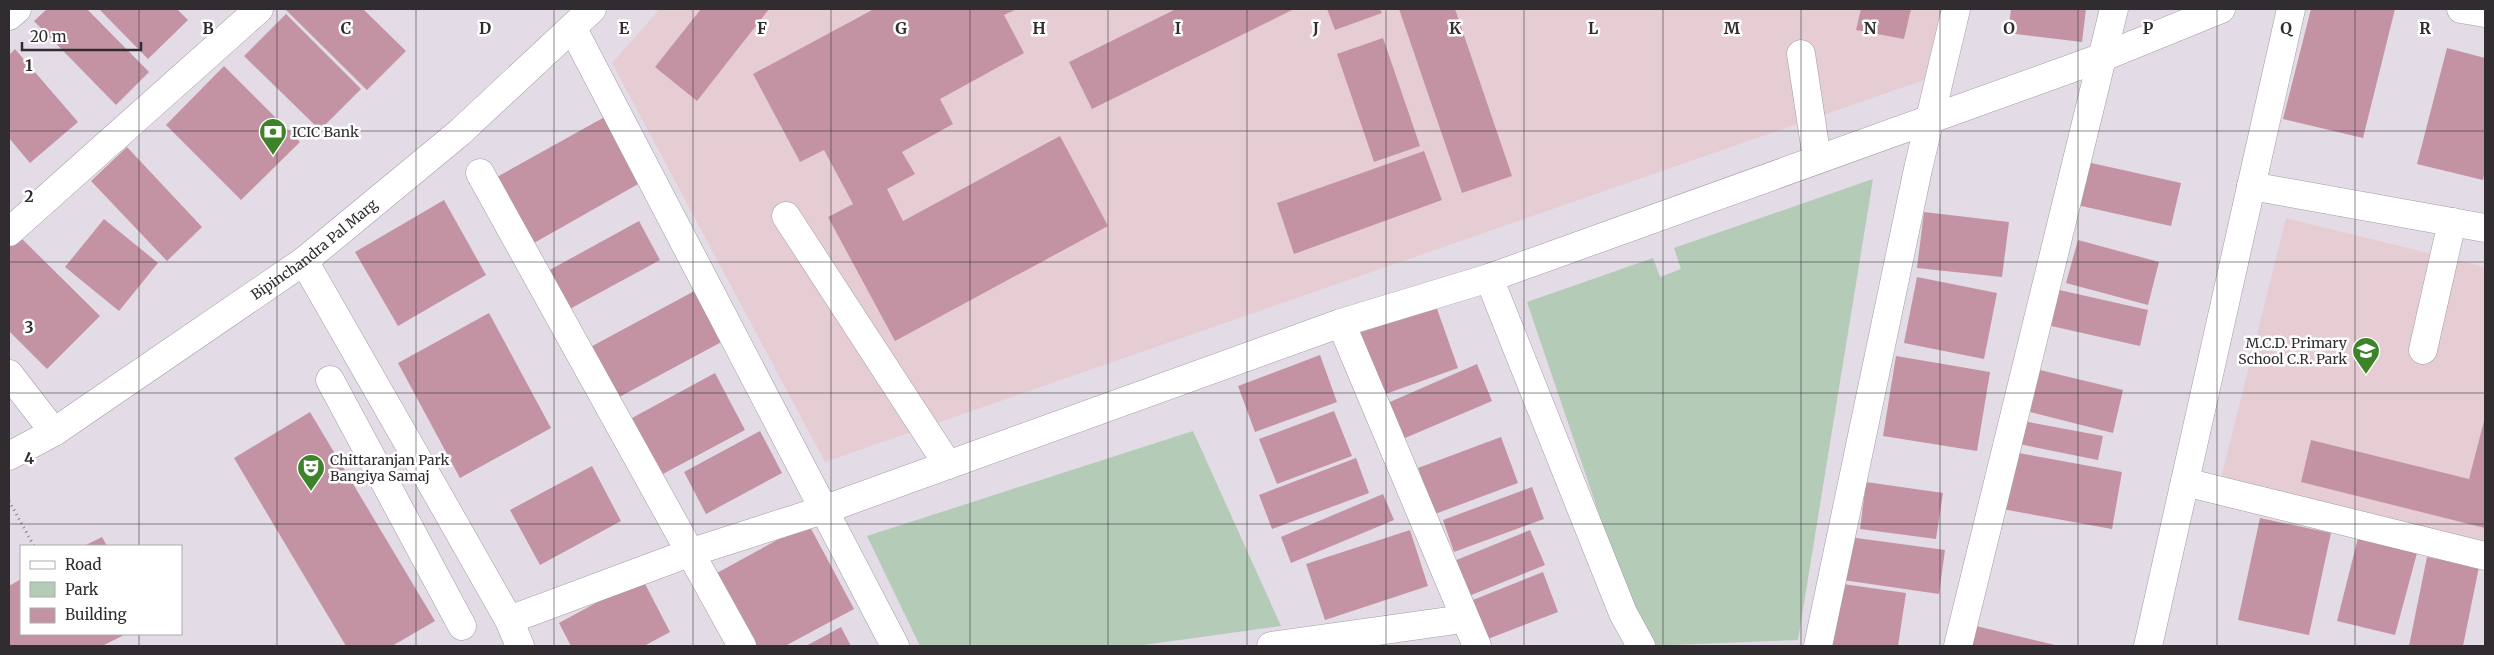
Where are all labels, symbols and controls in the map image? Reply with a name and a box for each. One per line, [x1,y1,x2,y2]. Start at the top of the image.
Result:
text: B [202,18,214,38]
text: C [341,18,351,38]
text: D [479,18,491,38]
text: E [619,18,630,38]
text: F [757,18,767,38]
text: G [895,18,907,38]
text: H [1032,18,1046,38]
text: I [1175,18,1181,38]
text: J [1312,18,1319,38]
text: K [1449,18,1461,38]
text: L [1588,18,1598,38]
text: M [1724,18,1741,38]
text: N [1864,18,1877,38]
text: O [2003,18,2015,38]
text: P [2143,18,2154,38]
text: Q [2280,18,2293,38]
text: R [2419,18,2431,38]
scale bar [22,20,141,52]
text: 20 m [30,27,67,46]
text: 1 [25,55,33,75]
bank icon: ICIC Bank [258,117,288,156]
place label: ICIC Bank [292,123,359,141]
text: 2 [24,186,34,206]
street label: Bipinchandra Pal Marg [248,195,381,303]
text: 3 [24,317,34,337]
place label: M.C.D. Primary School C.R. Park [2238,334,2348,368]
school or university icon: M.C.D. Primary School C.R. Park [2351,336,2381,375]
text: 4 [24,448,34,468]
place label: Chittaranjan Park Bangiya Samaj [330,451,449,485]
theatre icon: Chittaranjan Park Bangiya Samaj [296,453,326,492]
legend [20,545,182,635]
text: Road [65,555,101,574]
text: Park [65,580,99,599]
text: Building [65,605,127,624]

